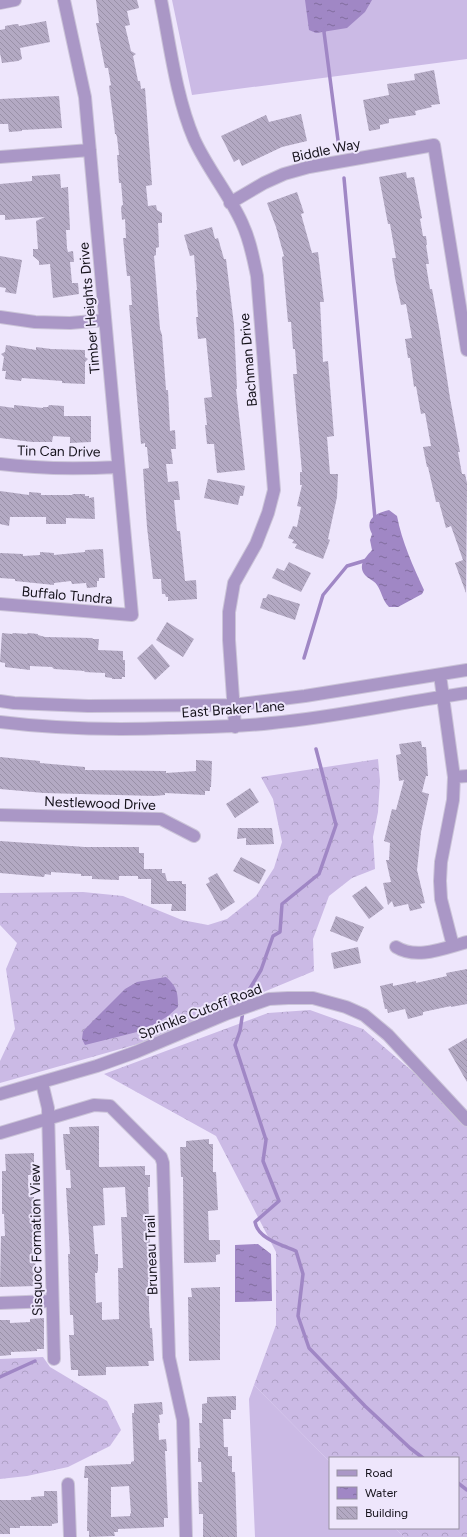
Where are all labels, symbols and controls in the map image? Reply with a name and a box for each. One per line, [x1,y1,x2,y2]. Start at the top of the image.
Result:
street label: Biddle Way [290,135,363,166]
street label: Timber Heights Drive [75,241,104,374]
street label: Bachman Drive [236,312,261,407]
street label: Tin Can Drive [17,442,101,461]
street label: Buffalo Tundra [21,583,113,608]
street label: East Braker Lane [181,697,286,722]
street label: Nestlewood Drive [44,793,157,814]
street label: Sprinkle Cutoff Road [136,980,264,1043]
street label: Sisquoc Formation View [27,1164,46,1316]
street label: Bruneau Trail [142,1215,161,1295]
legend [329,1457,459,1529]
text: Road [365,1466,393,1480]
text: Water [365,1486,397,1500]
text: Building [365,1506,408,1520]

